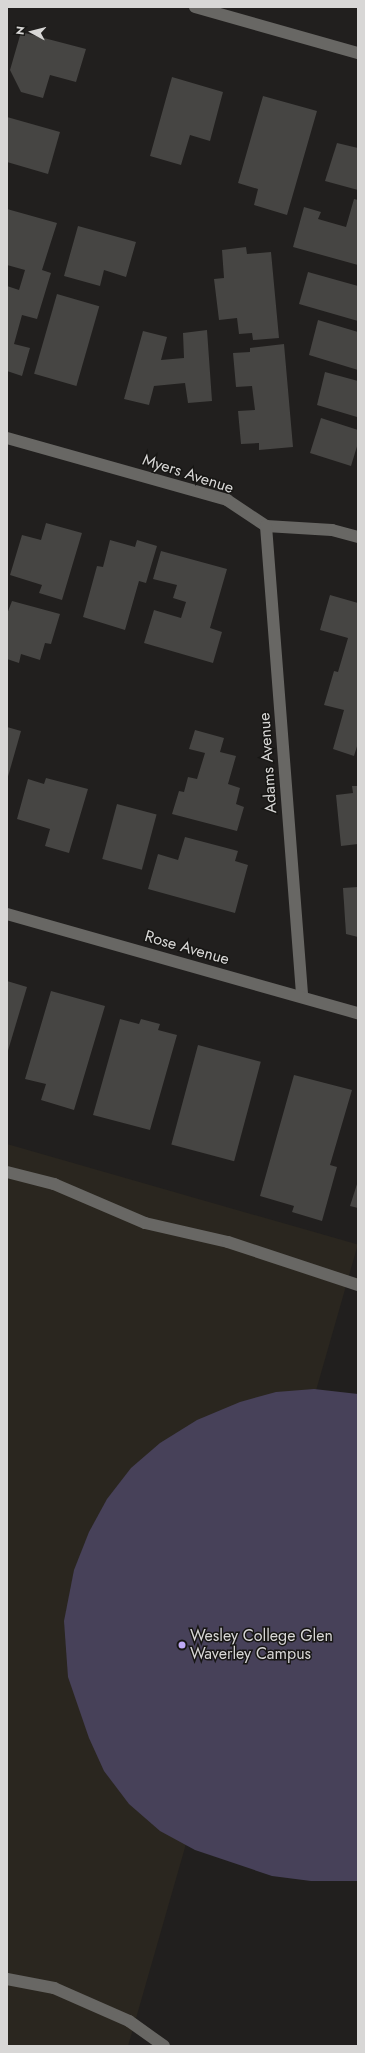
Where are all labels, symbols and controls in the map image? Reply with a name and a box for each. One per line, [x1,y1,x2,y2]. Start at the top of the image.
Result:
north arrow [12,12,52,52]
text: N [12,25,29,36]
street label: Myers Avenue [140,450,236,498]
street label: Adams Avenue [255,712,281,814]
street label: Rose Avenue [143,927,231,969]
place label: Wesley College Glen Waverley Campus [190,1626,333,1664]
marker: Wesley College Glen Waverley Campus [177,1640,187,1650]

